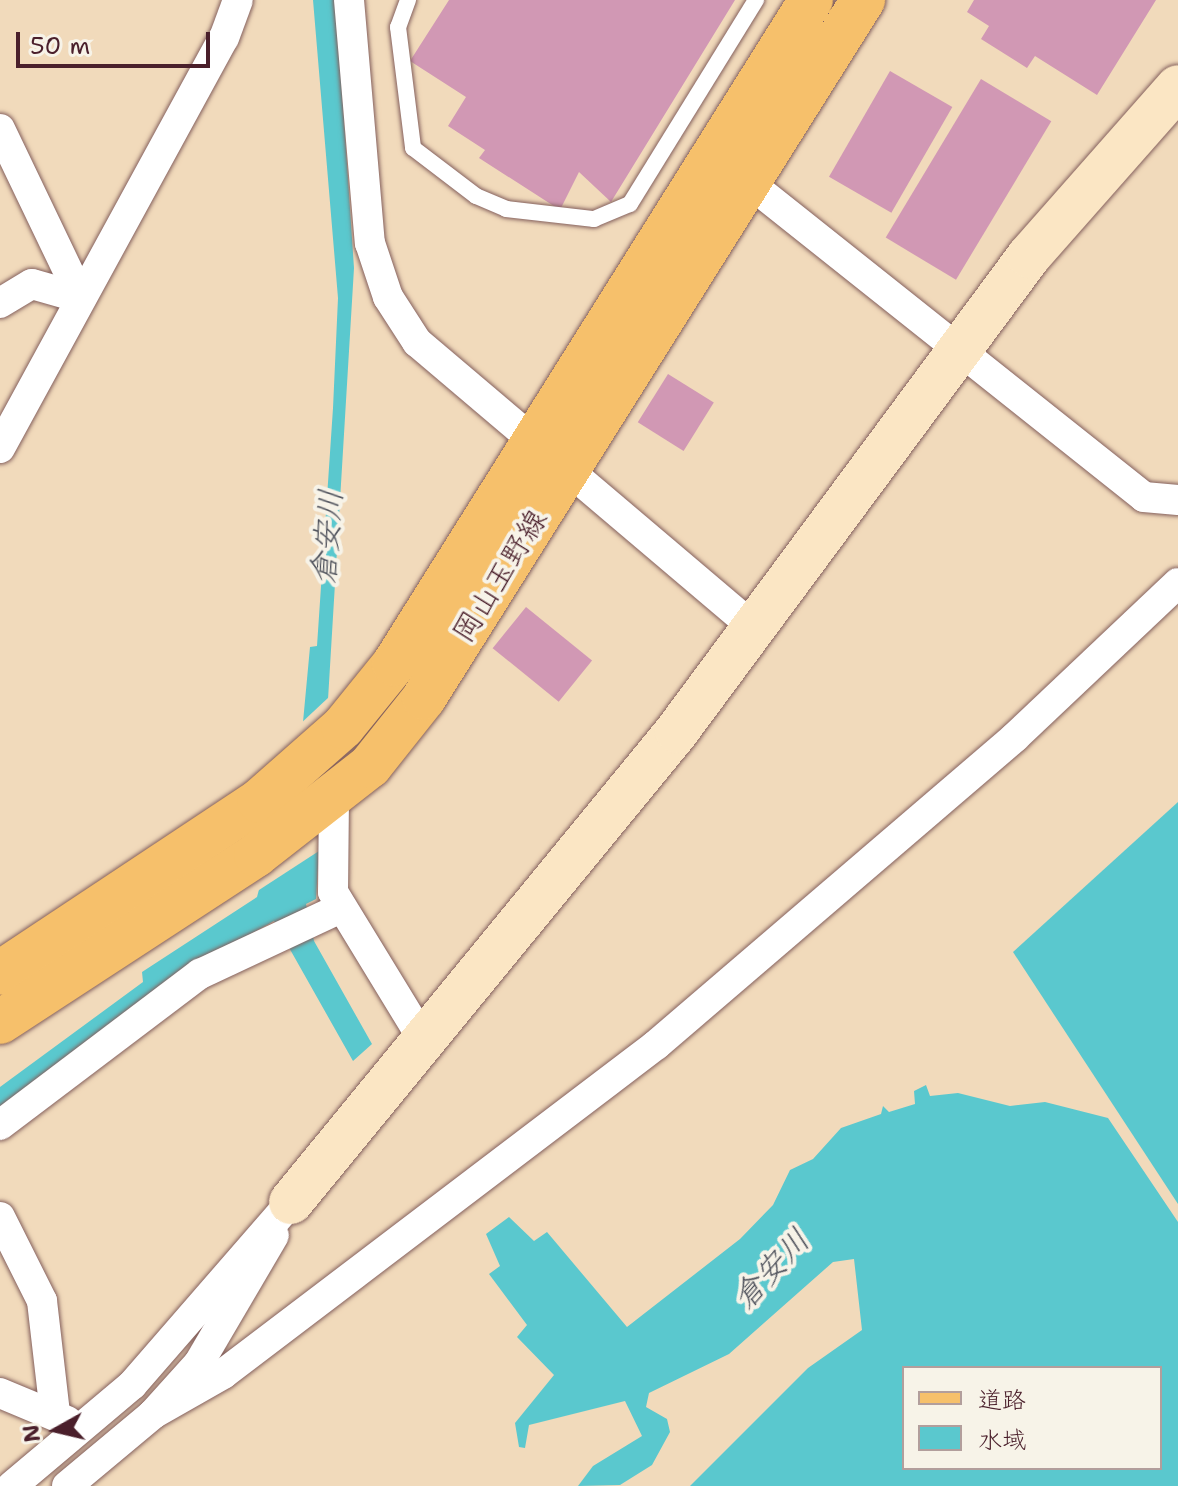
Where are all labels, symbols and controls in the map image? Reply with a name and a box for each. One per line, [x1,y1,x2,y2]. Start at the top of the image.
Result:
scale bar [20,16,214,66]
text: 50 m [30,30,90,62]
water label: 倉安川 [304,488,350,586]
street label: 岡山玉野線 [445,503,555,649]
water label: 倉安川 [724,1221,818,1317]
legend [902,1366,1162,1470]
text: 道路 [978,1384,1026,1416]
north arrow [16,1390,96,1470]
text: N [16,1423,47,1444]
text: 水域 [978,1424,1026,1456]

